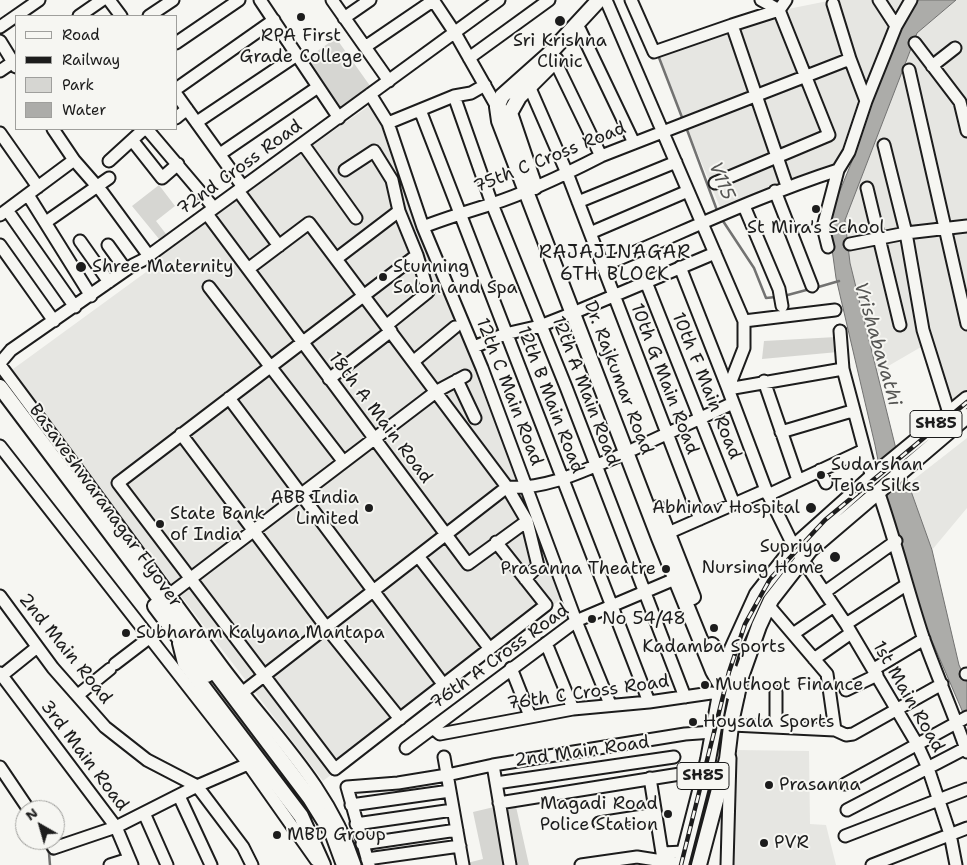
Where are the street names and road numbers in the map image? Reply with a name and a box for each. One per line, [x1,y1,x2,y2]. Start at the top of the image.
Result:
street label: 72nd Cross Road [173,115,307,221]
street label: 75th C Cross Road [471,118,629,198]
street label: Dr. Rajkumar Road [579,298,657,458]
street label: 10th G Main Road [625,300,703,458]
street label: 10th F Main Road [667,309,745,463]
street label: 12th A Main Road [547,313,623,469]
street label: 12th C Main Road [471,315,547,469]
street label: 12th B Main Road [512,323,588,477]
street label: 18th A Main Road [323,348,437,488]
street label: Basaveshwaranagar Flyover [24,400,186,612]
road number: SH85 [910,410,962,438]
street label: 2nd Main Road [14,589,116,709]
street label: 76th A Cross Road [427,600,573,714]
street label: 1st Main Road [867,637,949,757]
street label: 76th C Cross Road [505,671,671,715]
street label: 3rd Main Road [35,696,133,816]
street label: 2nd Main Road [513,732,651,772]
road number: SH85 [677,762,729,789]

